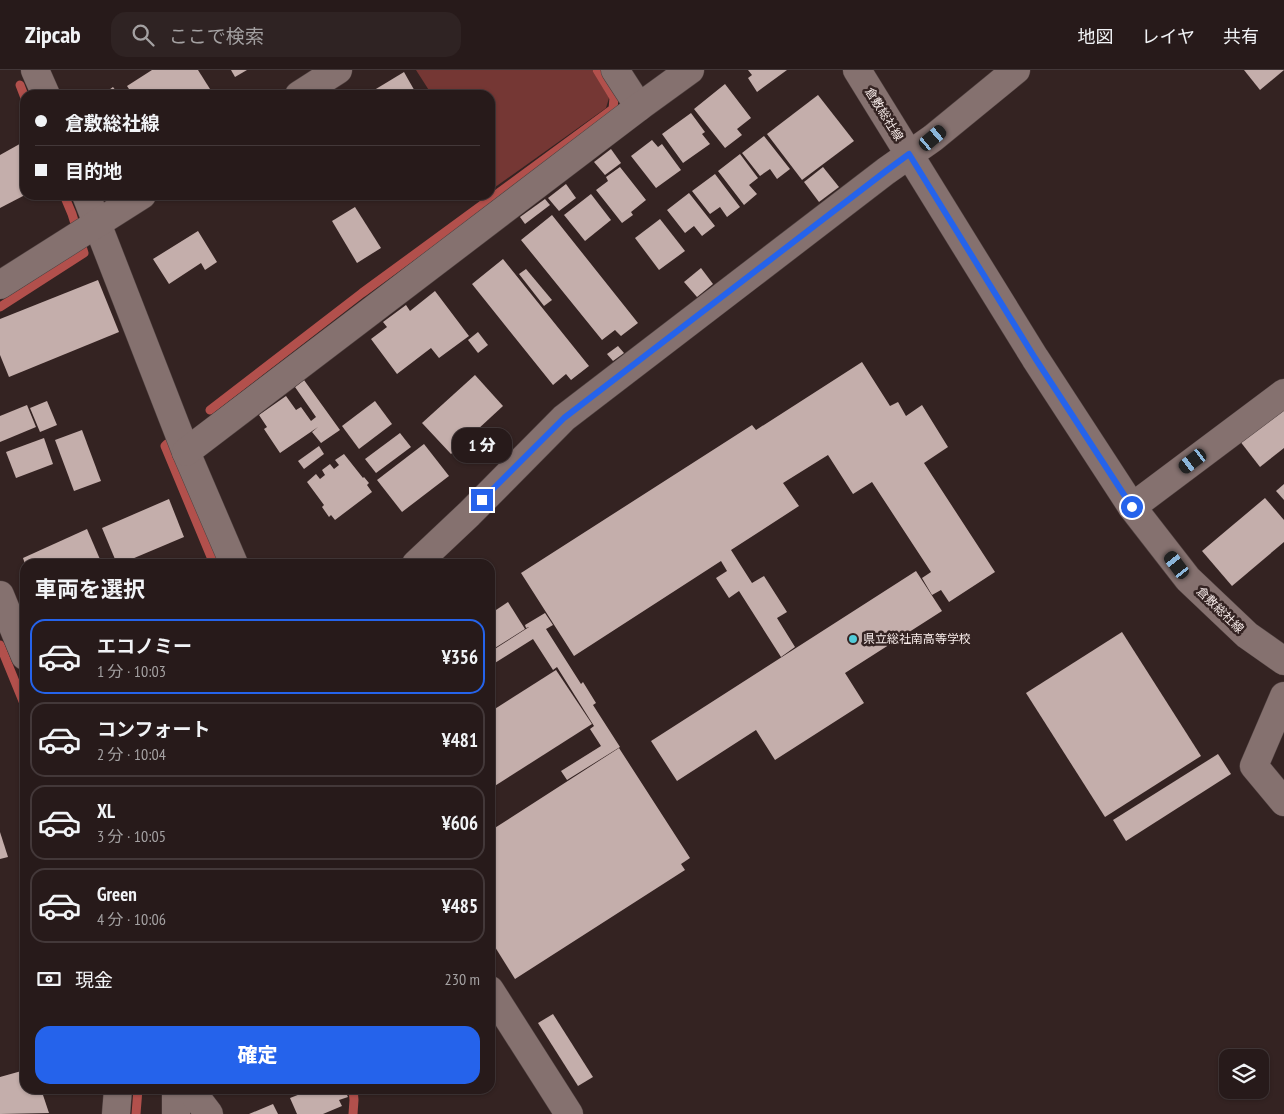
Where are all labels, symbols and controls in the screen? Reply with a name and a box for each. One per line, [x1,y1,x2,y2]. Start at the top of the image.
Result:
search box [111,12,461,57]
text: Zipcab [25,19,81,50]
icon: search [129,21,157,49]
text: ここで検索 [169,24,264,48]
text: 地図 [1078,25,1114,48]
text: レイヤ [1142,25,1195,48]
text: 共有 [1223,25,1259,48]
street label: 倉敷総社線 [862,84,907,143]
text: 倉敷総社線 [65,111,160,135]
car [916,123,949,153]
text: 目的地 [65,159,122,183]
callout: 1 分 [452,428,512,462]
text: 1 分 [469,435,495,455]
car [1176,446,1209,476]
route end [471,489,493,511]
route start [1121,496,1143,518]
car [1161,549,1192,581]
text: 車両を選択 [35,575,145,603]
street label: 倉敷総社線 [1194,583,1247,636]
place label: 県立総社南高等学校 [863,631,971,646]
marker: 県立総社南高等学校 [847,633,859,645]
icon: car [37,634,82,679]
text: エコノミー [97,634,192,658]
text: ¥356 [442,645,478,669]
text: 1 分 · 10:03 [97,661,166,681]
icon: car [37,717,82,762]
text: コンフォート [97,717,210,741]
text: ¥481 [442,728,478,752]
text: 2 分 · 10:04 [97,744,166,764]
text: XL [97,799,115,823]
icon: car [37,800,82,845]
text: ¥606 [442,811,478,835]
text: 3 分 · 10:05 [97,826,166,846]
text: Green [97,882,137,906]
icon: car [37,883,82,928]
text: ¥485 [442,894,478,918]
text: 4 分 · 10:06 [97,909,166,929]
icon: cash [35,965,63,993]
text: 現金 [75,968,113,992]
text: 230 m [445,969,480,989]
button: 確定 [35,1026,480,1084]
map controls [1219,1049,1269,1099]
button: layers [1219,1049,1269,1099]

